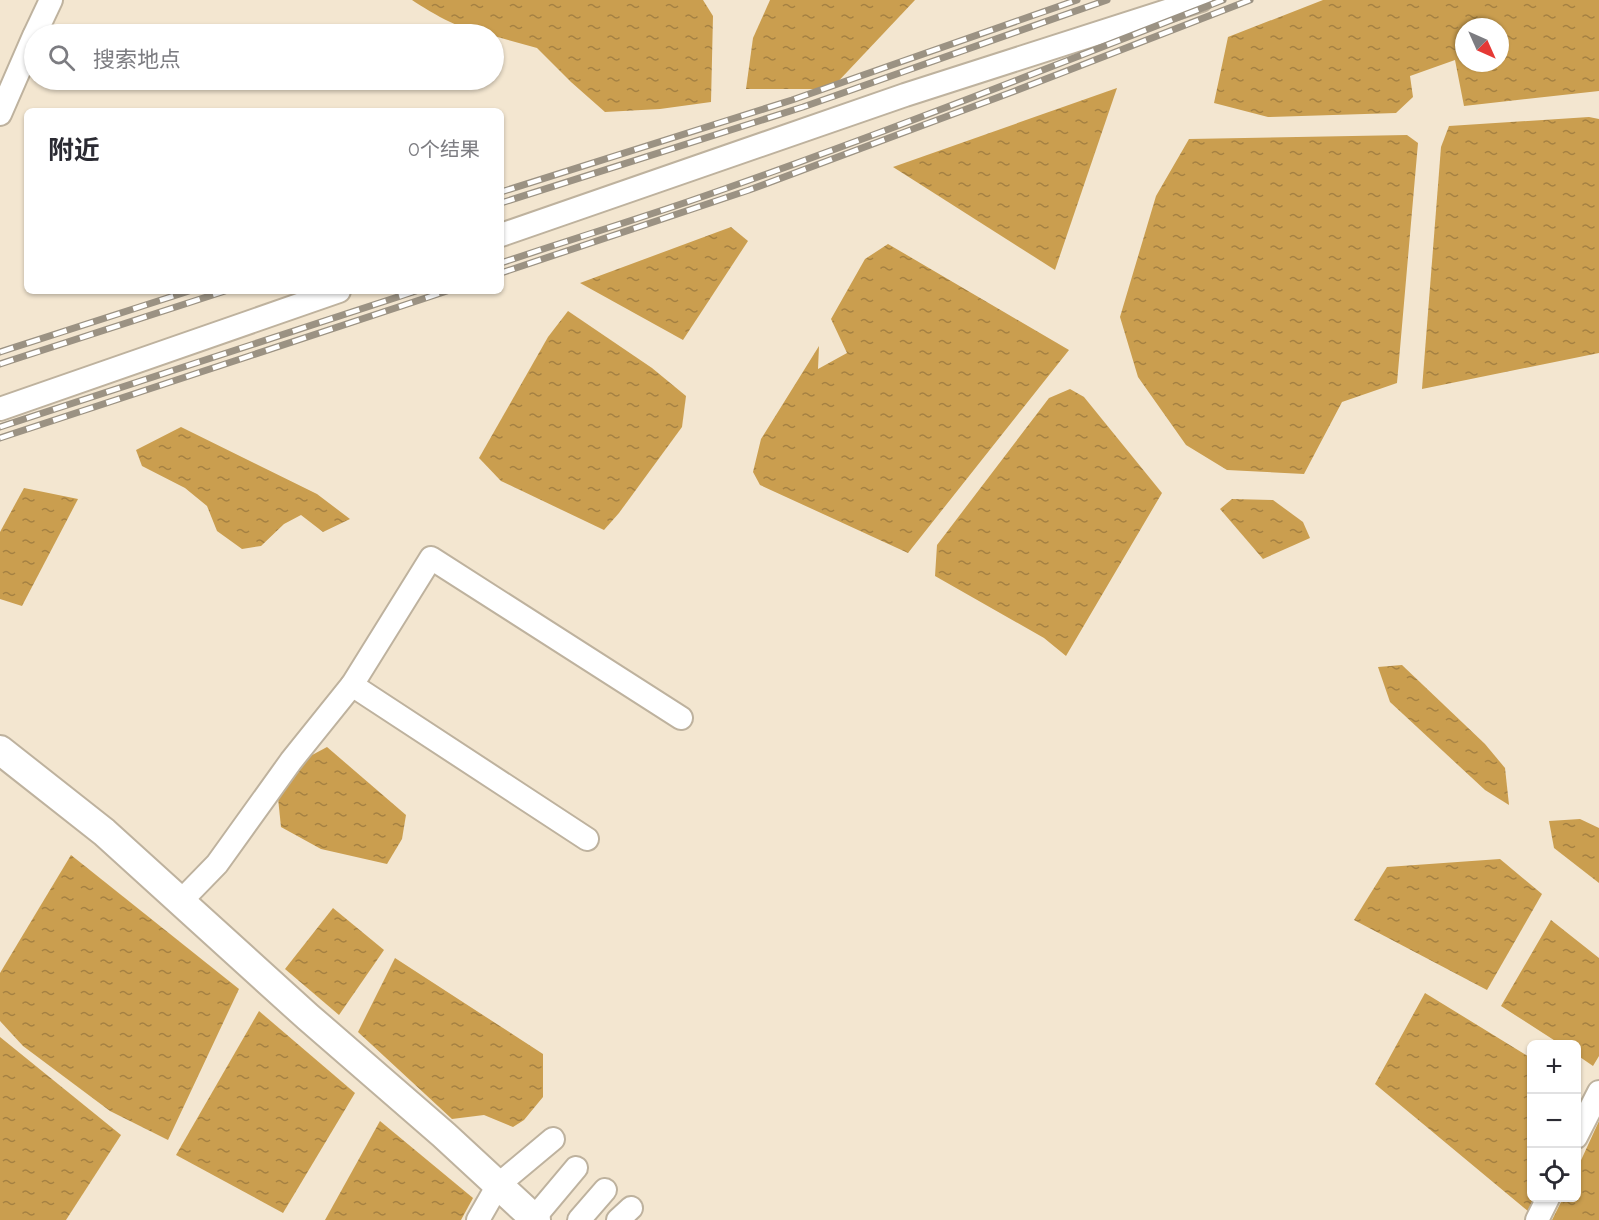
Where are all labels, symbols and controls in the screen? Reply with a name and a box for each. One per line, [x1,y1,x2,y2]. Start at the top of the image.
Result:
north arrow [1455,18,1509,72]
search box [24,24,504,90]
icon: search [45,41,78,74]
text: 搜索地点 [93,46,181,72]
text: 附近 [48,135,100,165]
text: 0个结果 [408,137,480,161]
map controls [1527,1040,1581,1202]
button: + [1527,1040,1581,1094]
button: − [1527,1094,1581,1148]
button: locate [1527,1148,1581,1202]

